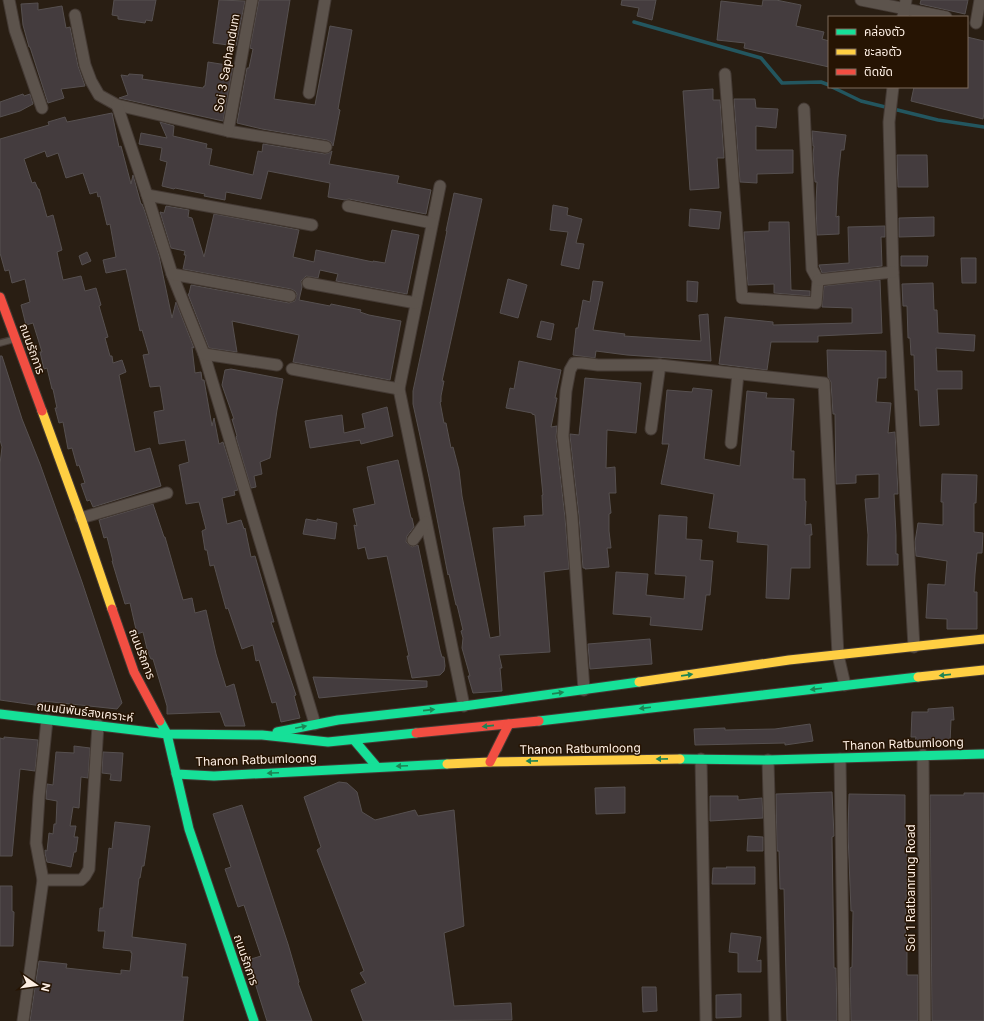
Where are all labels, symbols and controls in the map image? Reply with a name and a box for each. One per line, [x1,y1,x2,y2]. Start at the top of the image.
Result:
street label: Soi 3 Saphandum [210,13,243,113]
legend [828,16,968,88]
text: คล่องตัว [864,24,905,39]
text: ชะลอตัว [864,44,902,59]
text: ติดขัด [864,64,893,79]
street label: ถนนรัถการ [16,321,49,376]
street label: ถนนรัถการ [126,626,159,681]
one-way arrow [939,671,951,678]
one-way arrow [681,672,693,678]
one-way arrow [810,686,822,692]
one-way arrow [552,690,564,696]
street label: ถนนนิพันธ์สงเคราะห์ [36,698,135,725]
one-way arrow [639,705,651,711]
one-way arrow [423,707,435,713]
one-way arrow [482,723,494,729]
one-way arrow [294,724,307,730]
street label: Thanon Ratbumloong [842,734,964,753]
street label: Thanon Ratbumloong [519,740,641,757]
street label: Thanon Ratbumloong [195,750,317,769]
one-way arrow [655,756,668,762]
one-way arrow [525,758,538,764]
one-way arrow [396,762,408,769]
one-way arrow [267,769,279,776]
street label: Soi 1 Ratbanrung Road [903,824,918,952]
street label: ถนนรัถการ [231,932,262,987]
north arrow [16,965,56,1005]
text: N [38,982,54,993]

